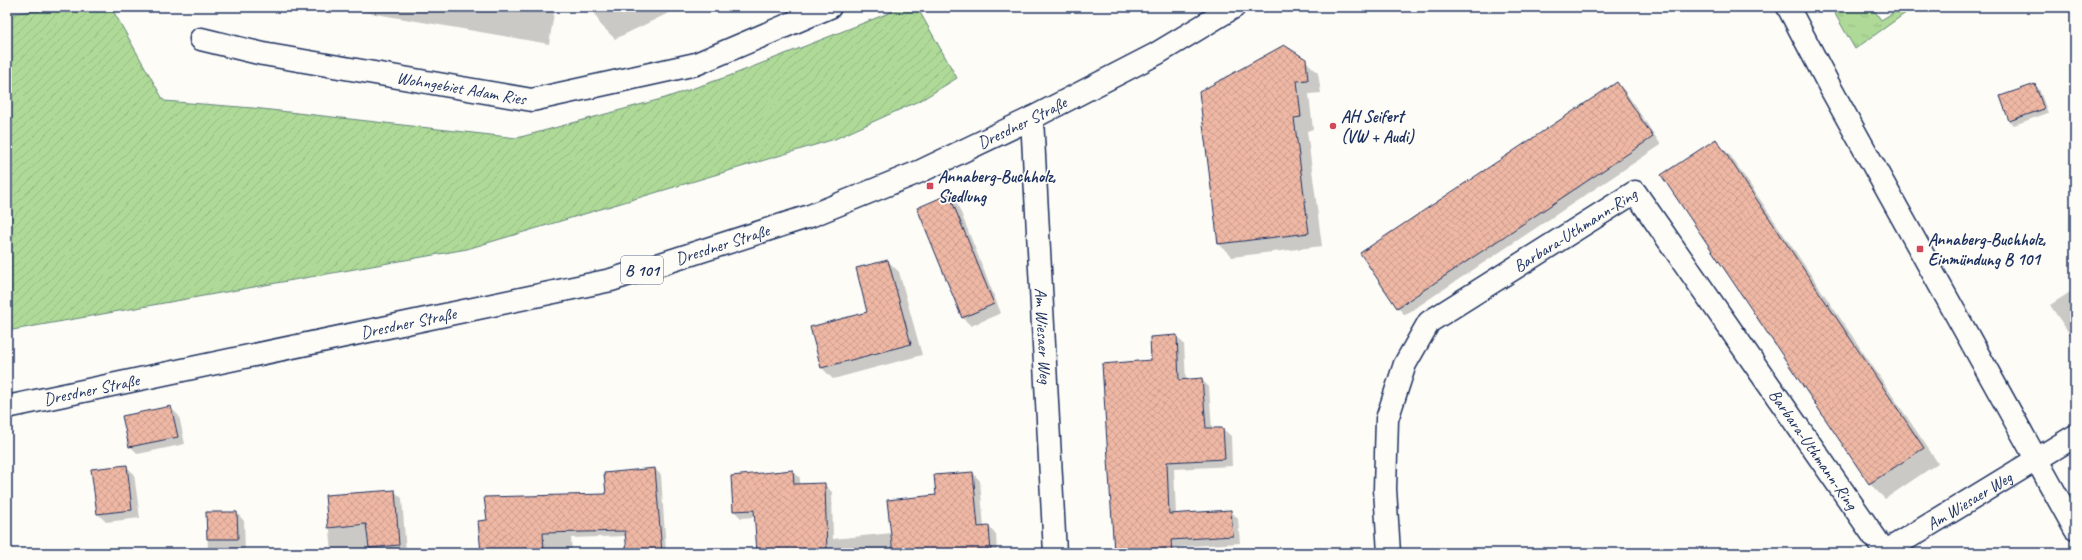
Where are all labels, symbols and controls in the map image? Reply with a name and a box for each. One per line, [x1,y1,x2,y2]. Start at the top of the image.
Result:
street label: Wohngebiet Adam Ries [395,67,529,110]
street label: Dresdner Straße [974,91,1072,154]
place label: AH Seifert (VW + Audi) [1341,106,1415,147]
marker: AH Seifert (VW + Audi) [1328,121,1338,131]
place label: Annaberg-Buchholz, Siedlung [938,166,1056,207]
marker: Annaberg-Buchholz, Siedlung [925,181,935,191]
street label: Barbara-Uthmann-Ring [1510,183,1642,277]
street label: Dresdner Straße [673,219,773,270]
place label: Annaberg-Buchholz, Einmündung B 101 [1928,229,2046,270]
marker: Annaberg-Buchholz, Einmündung B 101 [1915,244,1925,254]
road number: B 101 [621,256,663,284]
street label: Am Wiesaer Weg [1030,287,1056,385]
street label: Dresdner Straße [359,303,459,343]
street label: Dresdner Straße [42,369,142,410]
street label: Barbara-Uthmann-Ring [1764,385,1863,515]
street label: Am Wiesaer Weg [1923,466,2017,535]

